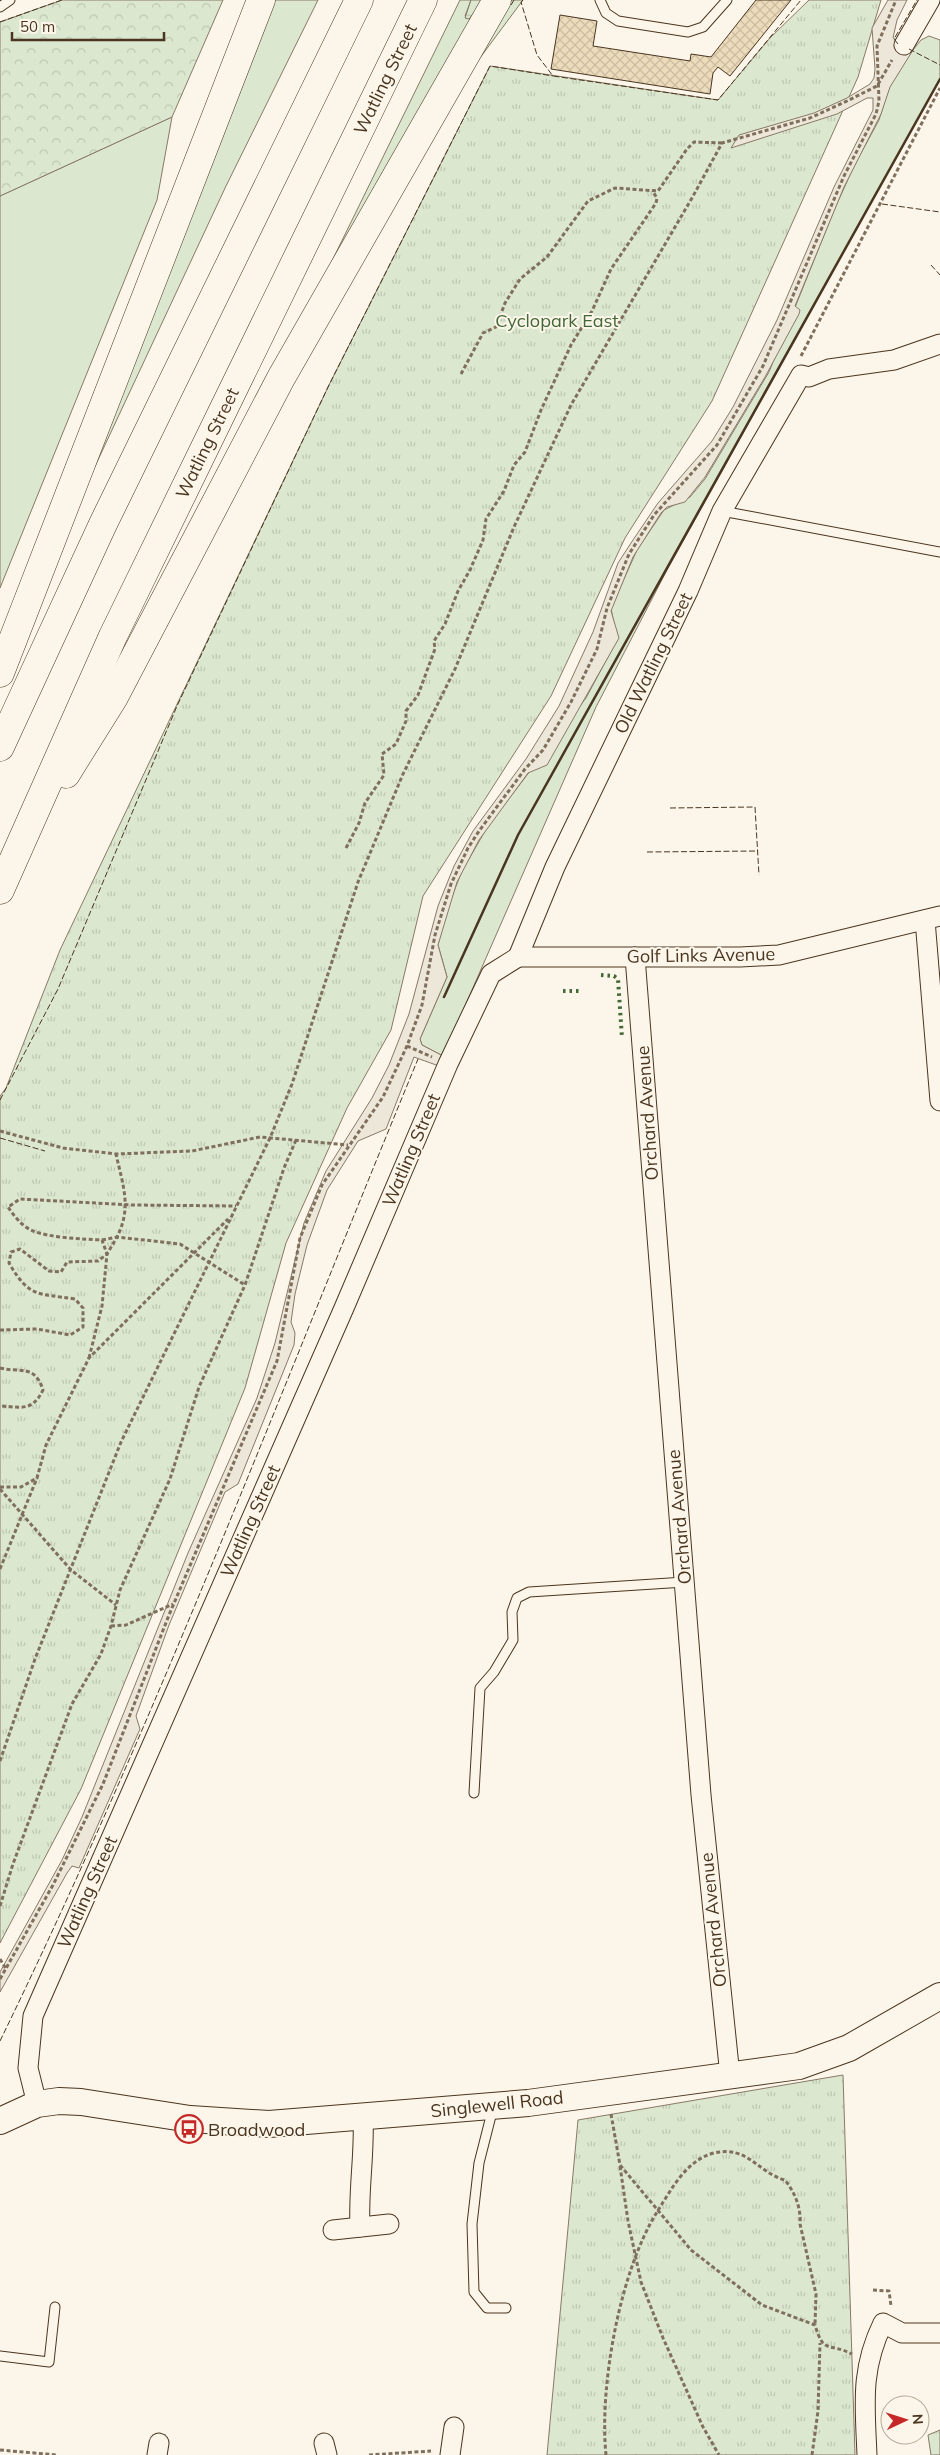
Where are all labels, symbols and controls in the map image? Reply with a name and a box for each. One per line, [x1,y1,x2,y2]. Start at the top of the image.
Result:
scale bar [12,10,165,42]
text: 50 m [20,17,55,36]
street label: Watling Street [348,20,422,138]
park label: Cyclopark East [495,309,619,332]
street label: Watling Street [170,384,244,502]
street label: Old Watling Street [609,589,697,737]
street label: Golf Links Avenue [627,942,775,968]
street label: Orchard Avenue [631,1045,663,1181]
street label: Watling Street [377,1090,445,1210]
street label: Orchard Avenue [662,1449,696,1585]
street label: Watling Street [215,1461,285,1581]
street label: Watling Street [52,1832,122,1952]
street label: Orchard Avenue [694,1852,732,1988]
street label: Singlewell Road [429,2086,565,2122]
bus stop icon: Broadwood [174,2114,204,2144]
place label: Broadwood [208,2118,305,2141]
north arrow [880,2395,930,2445]
text: N [909,2413,927,2425]

